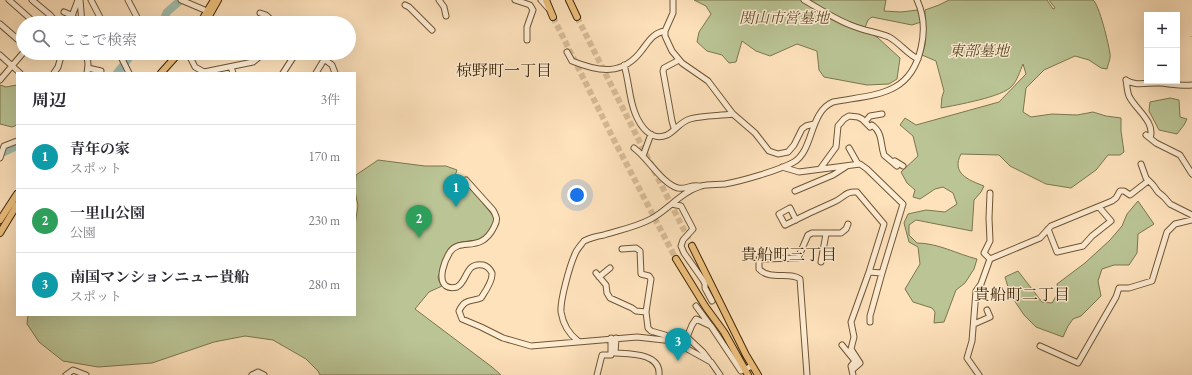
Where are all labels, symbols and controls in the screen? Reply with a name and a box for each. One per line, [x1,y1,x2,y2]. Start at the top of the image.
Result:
park label: 関山市営墓地 [739,8,831,27]
map controls [1144,12,1180,84]
button: + [1144,12,1180,48]
search box [16,16,356,60]
icon: search [30,27,52,49]
text: ここで検索 [62,30,137,49]
park label: 東部墓地 [949,41,1011,60]
button: − [1144,48,1180,84]
district label: 椋野町一丁目 [456,60,552,81]
text: 周辺 [32,89,66,111]
text: 3件 [321,91,340,108]
text: 青年の家 [70,139,130,158]
text: 1 [42,148,48,165]
text: 170 m [309,148,340,165]
text: スポット [70,160,122,177]
pin: 1 [443,174,469,207]
your location [567,185,587,205]
text: 一里山公園 [70,203,145,222]
pin: 2 [406,205,432,238]
text: 2 [42,212,48,229]
text: 230 m [309,212,340,229]
text: 公園 [70,224,96,241]
district label: 貴船町三丁目 [741,244,837,265]
text: 南国マンションニュー貴船 [70,267,249,286]
text: 3 [42,276,48,293]
text: 280 m [309,276,340,293]
district label: 貴船町二丁目 [974,284,1070,305]
text: スポット [70,288,122,305]
pin: 3 [665,328,691,361]

